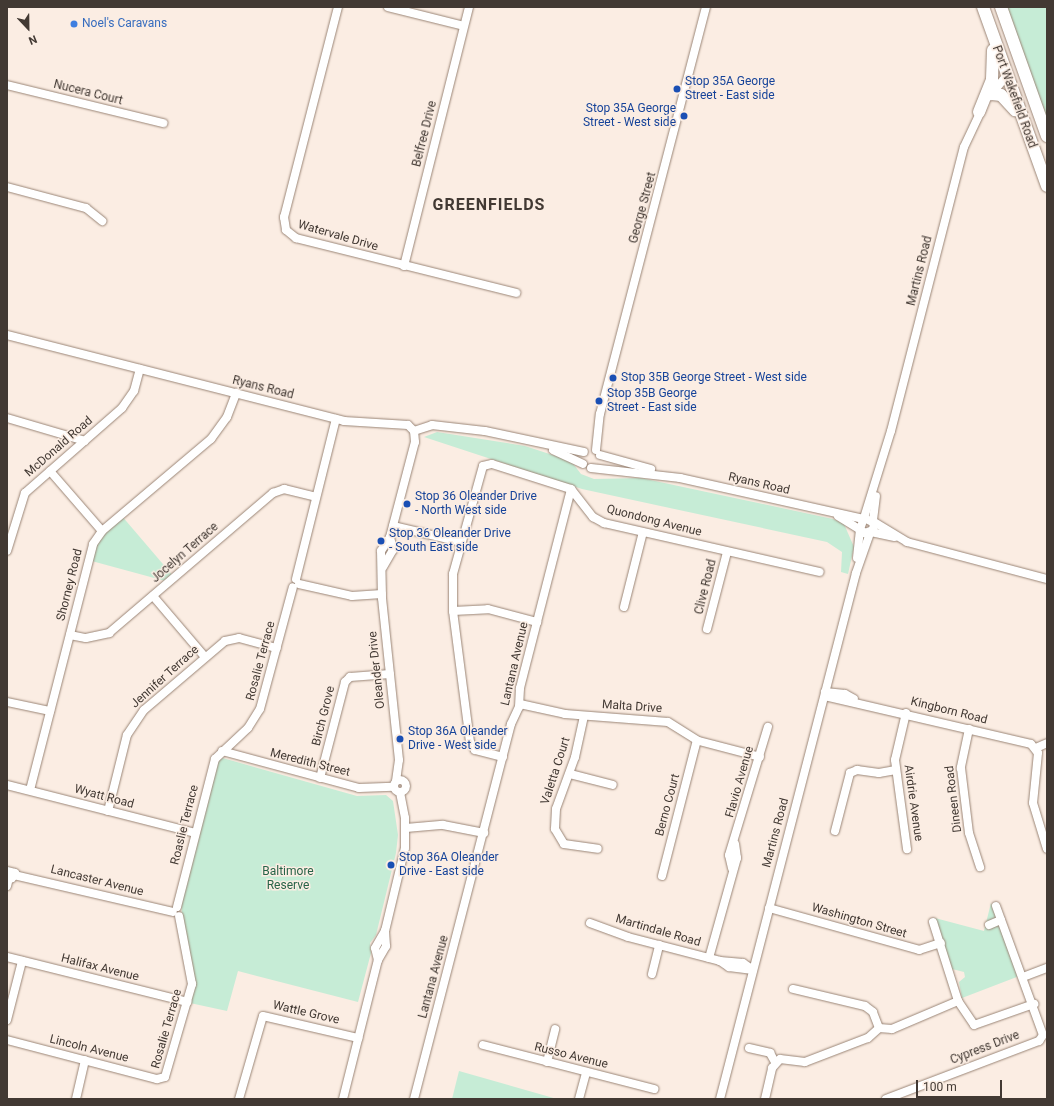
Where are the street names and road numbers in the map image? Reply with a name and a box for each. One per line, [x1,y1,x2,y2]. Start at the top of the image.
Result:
street label: Port Wakefield Road [989,44,1039,150]
street label: Nucera Court [52,77,124,109]
street label: Belfree Drive [410,99,440,169]
street label: George Street [627,171,659,245]
street label: Watervale Drive [296,218,380,254]
street label: Martins Road [904,235,936,307]
street label: Ryans Road [231,373,295,403]
street label: McDonald Road [22,414,96,480]
street label: Ryans Road [727,470,791,498]
street label: Quondong Avenue [605,502,703,540]
street label: Jocelyn Terrace [148,520,222,586]
street label: Shorney Road [54,547,86,623]
street label: Clive Road [692,558,720,616]
street label: Rosalie Terrace [243,619,279,703]
street label: Lantana Avenue [498,621,532,707]
street label: Oleander Drive [366,631,388,709]
street label: Jennifer Terrace [128,643,202,711]
street label: Birch Grove [310,685,338,747]
street label: Kingborn Road [909,695,989,727]
street label: Malta Drive [601,698,663,716]
street label: Valetta Court [538,735,574,807]
street label: Flavio Avenue [723,745,757,819]
street label: Meredith Street [268,746,352,780]
street label: Airdrie Avenue [901,764,925,842]
street label: Dineen Road [943,765,965,833]
street label: Berno Court [653,772,683,838]
street label: Wyatt Road [73,782,135,812]
street label: Roaslie Terrace [168,783,202,867]
street label: Martins Road [760,797,792,869]
street label: Lancaster Avenue [49,862,145,900]
street label: Washington Street [810,901,908,941]
street label: Martindale Road [614,912,702,950]
street label: Lantana Avenue [416,934,452,1020]
street label: Halifax Avenue [60,951,140,985]
street label: Rosalie Terrace [149,988,185,1070]
street label: Wattle Grove [271,998,341,1028]
street label: Cypress Drive [948,1028,1022,1068]
street label: Lincoln Avenue [48,1032,130,1066]
street label: Russo Avenue [533,1040,609,1072]

